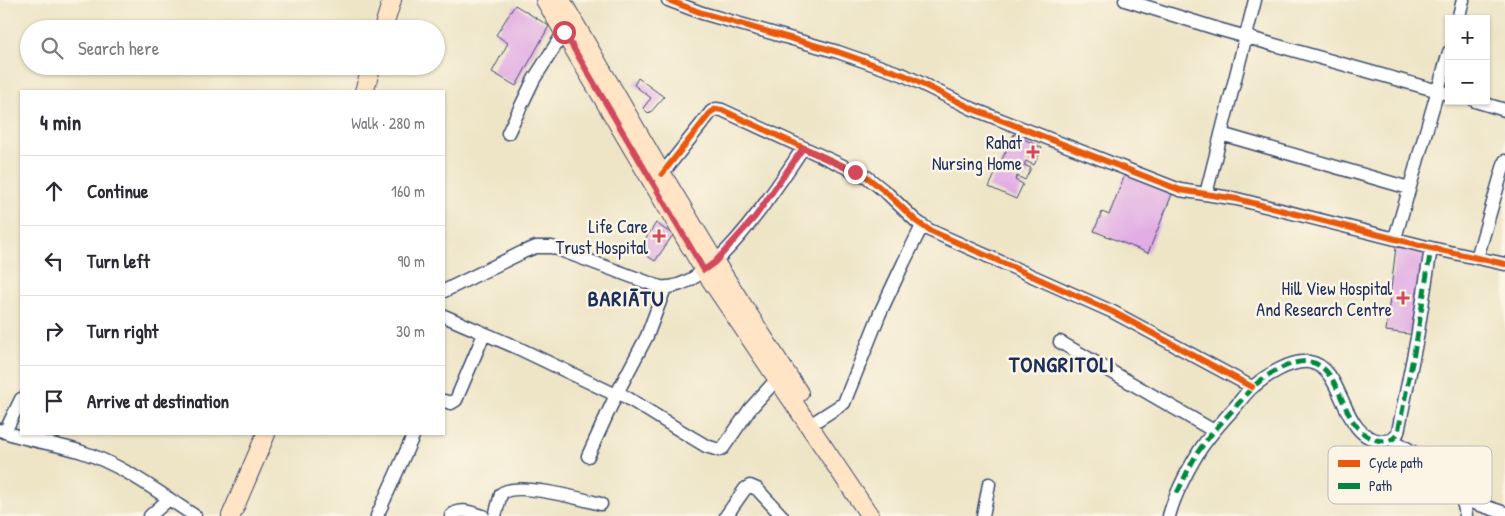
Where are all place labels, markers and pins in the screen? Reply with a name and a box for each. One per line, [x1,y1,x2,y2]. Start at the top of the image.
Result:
place label: Rahat Nursing Home [932,130,1023,176]
marker: Rahat Nursing Home [1026,145,1040,159]
place label: Life Care Trust Hospital [556,214,648,260]
marker: Life Care Trust Hospital [652,229,666,243]
place label: Hill View Hospital And Research Centre [1256,276,1392,322]
marker: Hill View Hospital And Research Centre [1396,291,1410,305]

